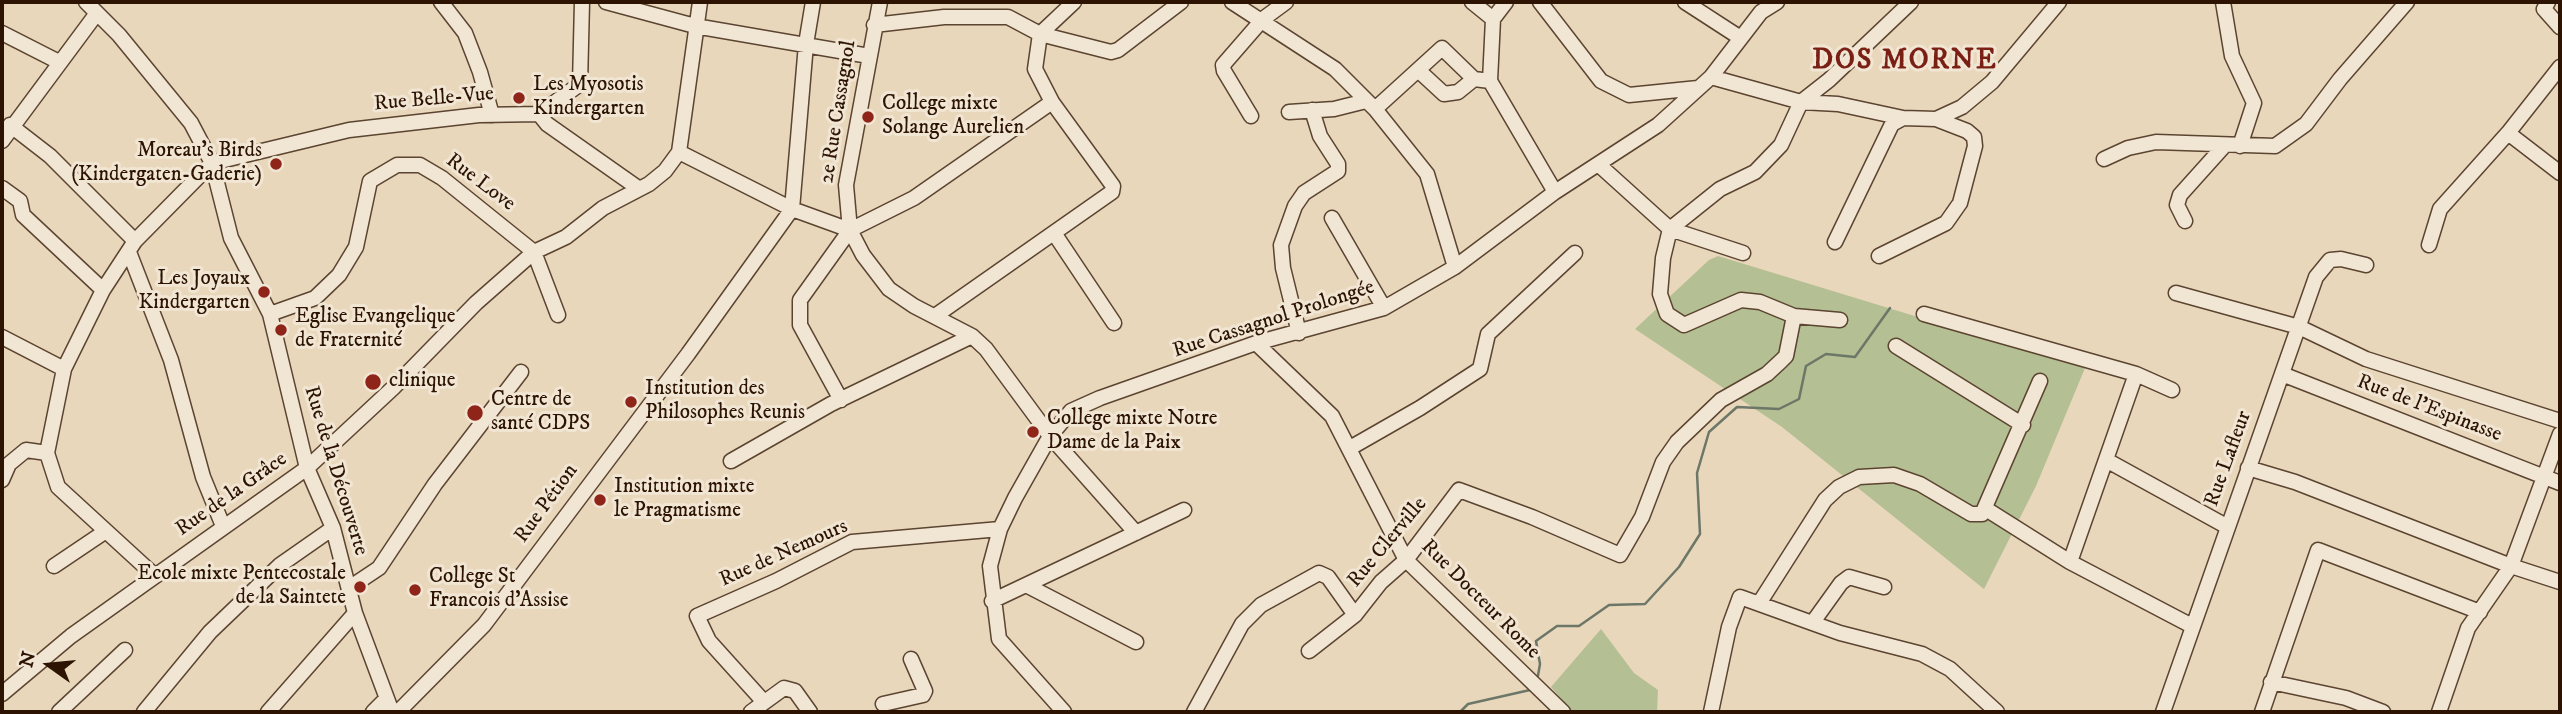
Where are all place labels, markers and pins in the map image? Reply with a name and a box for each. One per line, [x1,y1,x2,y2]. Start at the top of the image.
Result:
place label: Les Myosotis Kindergarten [533,73,644,123]
marker: Les Myosotis Kindergarten [511,90,527,106]
place label: College mixte Solange Aurelien [882,92,1024,142]
marker: College mixte Solange Aurelien [860,109,876,125]
place label: Moreau's Birds (Kindergaten-Gaderie) [71,139,262,189]
marker: Moreau's Birds (Kindergaten-Gaderie) [268,156,284,172]
place label: Les Joyaux Kindergarten [139,267,250,317]
marker: Les Joyaux Kindergarten [256,284,272,300]
place label: Eglise Evangelique de Fraternité [295,305,455,355]
marker: Eglise Evangelique de Fraternité [273,322,289,338]
place label: clinique [389,369,455,395]
marker: clinique [363,372,383,392]
place label: Institution des Philosophes Reunis [645,377,805,427]
place label: Centre de santé CDPS [491,388,590,438]
marker: Institution des Philosophes Reunis [623,394,639,410]
marker: Centre de santé CDPS [465,403,485,423]
place label: College mixte Notre Dame de la Paix [1047,407,1217,457]
marker: College mixte Notre Dame de la Paix [1025,424,1041,440]
place label: Institution mixte le Pragmatisme [614,475,754,525]
marker: Institution mixte le Pragmatisme [592,492,608,508]
place label: Ecole mixte Pentecostale de la Saintete [137,562,346,612]
place label: College St Francois d'Assise [429,565,568,615]
marker: Ecole mixte Pentecostale de la Saintete [352,579,368,595]
marker: College St Francois d'Assise [407,582,423,598]

